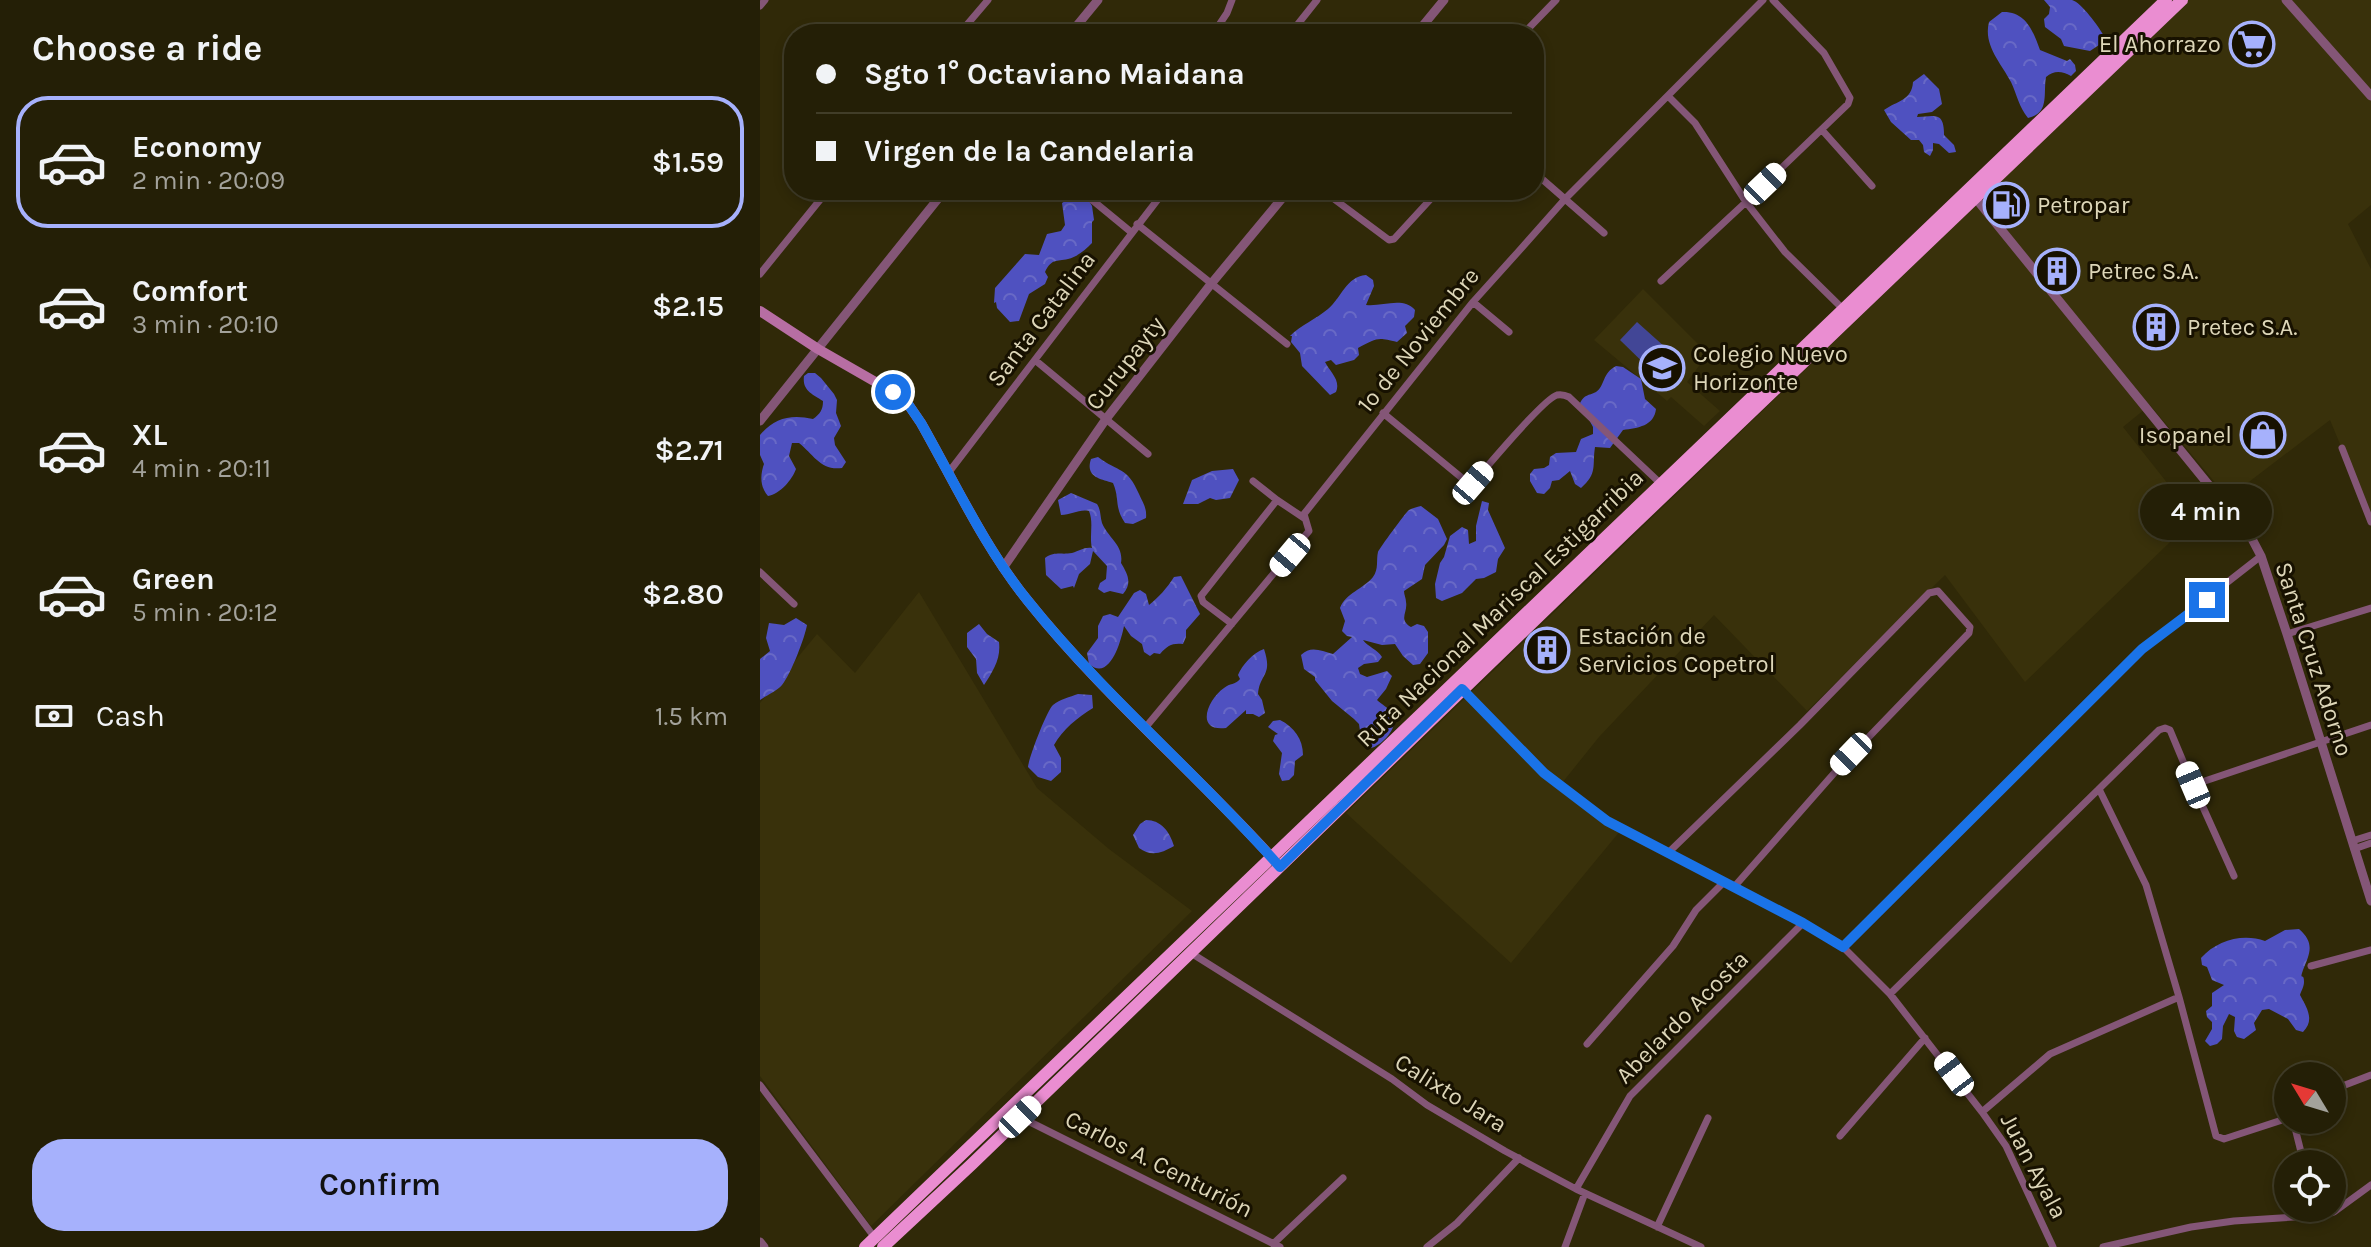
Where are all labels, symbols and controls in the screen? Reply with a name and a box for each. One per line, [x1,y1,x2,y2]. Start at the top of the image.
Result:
supermarket icon: El Ahorrazo [2228,20,2276,68]
text: Choose a ride [32,27,262,69]
place label: El Ahorrazo [2099,30,2221,58]
text: Sgto 1° Octaviano Maidana [864,56,1245,92]
icon: car [36,126,108,198]
text: Economy [132,129,262,165]
text: Virgen de la Candelaria [864,133,1195,169]
text: $1.59 [652,144,724,180]
car [1739,159,1791,209]
text: 2 min · 20:09 [132,165,285,196]
fuel station icon: Petropar [1982,181,2030,229]
place label: Petropar [2037,191,2130,219]
street label: Santa Catalina [981,246,1101,392]
building icon: Petrec S.A. [2033,247,2081,295]
place label: Petrec S.A. [2088,257,2199,285]
street label: 1º de Noviembre [1351,262,1485,418]
icon: car [36,270,108,342]
text: Comfort [132,273,248,309]
text: $2.15 [652,288,724,324]
building icon: Pretec S.A. [2132,303,2180,351]
text: 3 min · 20:10 [132,309,279,340]
street label: Curupayty [1080,311,1170,415]
place label: Pretec S.A. [2187,313,2298,341]
place label: Colegio Nuevo Horizonte [1693,340,1848,396]
school or university icon: Colegio Nuevo Horizonte [1638,344,1686,392]
route start [875,374,911,410]
shop icon: Isopanel [2239,411,2287,459]
icon: car [36,414,108,486]
text: XL [132,417,167,453]
place label: Isopanel [2139,421,2232,449]
text: $2.71 [655,432,724,468]
text: 4 min · 20:11 [132,453,271,484]
car [1448,457,1498,509]
street label: Ruta Nacional Mariscal Estigarribia [1351,463,1649,753]
callout: 4 min [2141,484,2273,540]
text: 4 min [2171,496,2241,527]
car [1265,529,1315,581]
icon: car [36,558,108,630]
street label: Santa Cruz Adorno [2269,558,2359,760]
text: Green [132,561,215,597]
text: $2.80 [642,576,724,612]
route end [2189,582,2225,618]
text: 5 min · 20:12 [132,597,278,628]
place label: Estación de Servicios Copetrol [1578,622,1775,678]
building icon: Estación de Servicios Copetrol [1523,626,1571,674]
icon: cash [32,694,76,738]
text: Cash [96,698,165,734]
text: 1.5 km [655,701,728,732]
car [1826,728,1876,780]
car [2173,758,2213,812]
street label: Abelardo Acosta [1610,945,1754,1089]
street label: Calixto Jara [1390,1048,1512,1138]
car [1930,1048,1978,1100]
north arrow [2274,1062,2346,1134]
map controls [2274,1062,2346,1222]
car [994,1092,1046,1142]
street label: Carlos A. Centurión [1060,1105,1258,1223]
street label: Juan Ayala [1995,1109,2073,1223]
button: Confirm [32,1139,728,1231]
button: locate [2274,1150,2346,1222]

